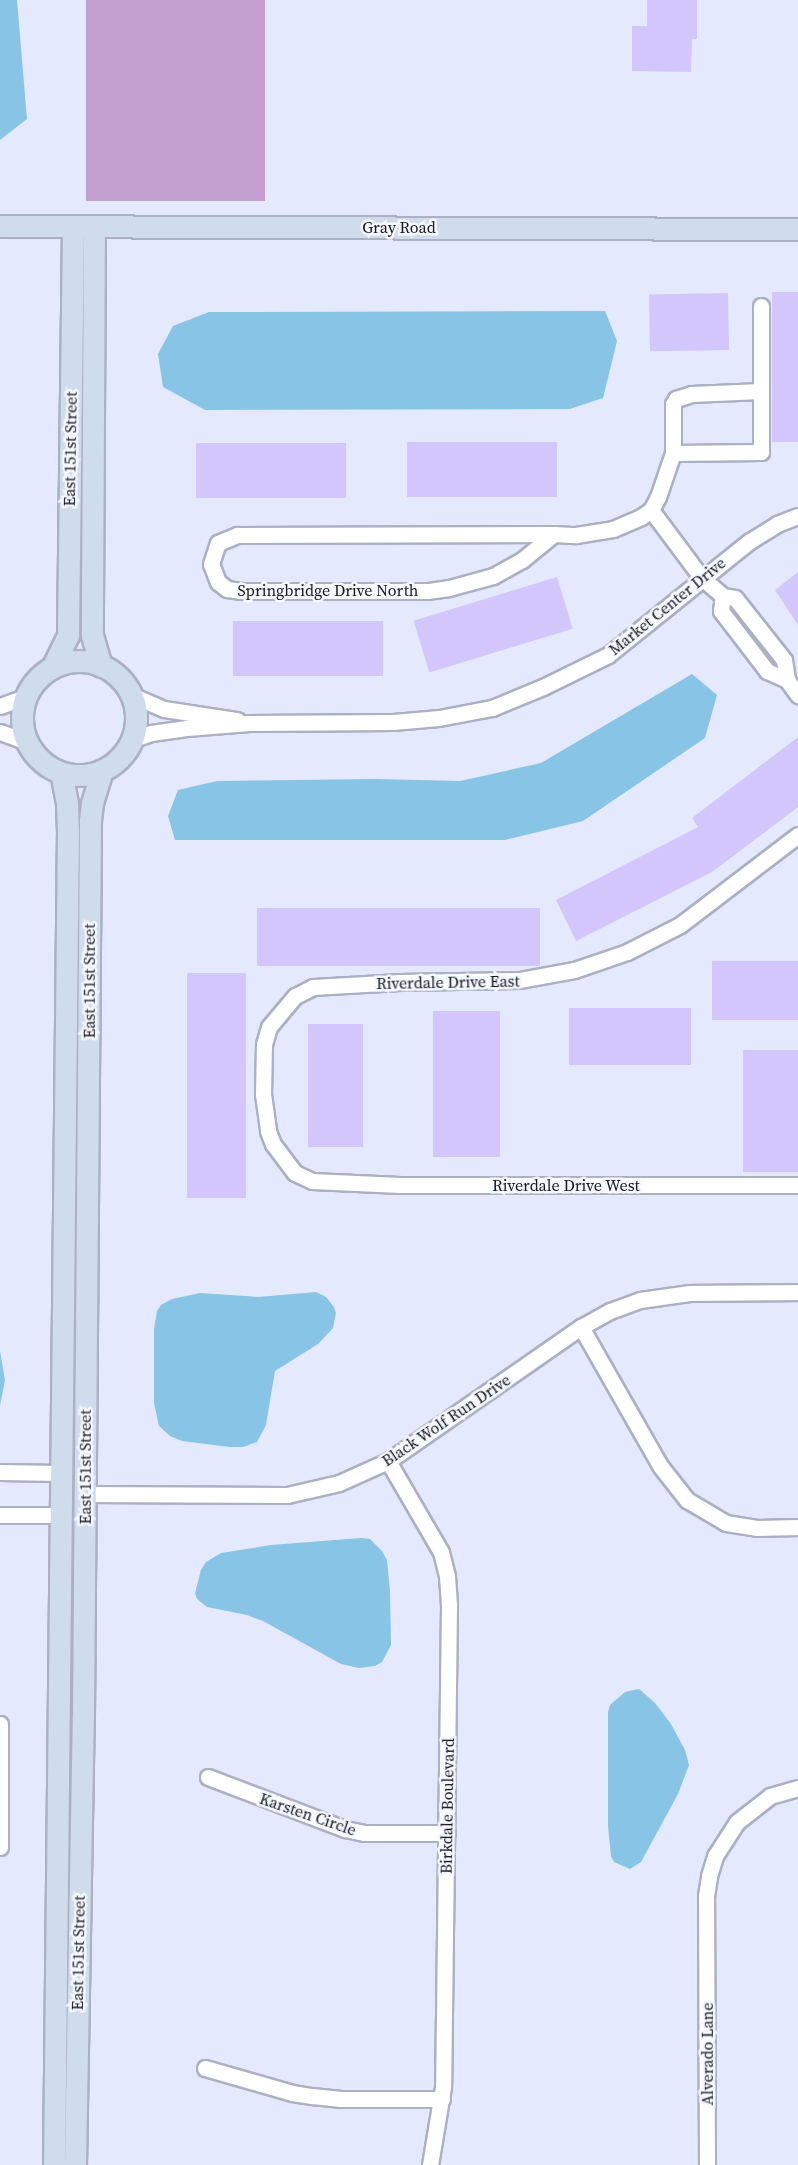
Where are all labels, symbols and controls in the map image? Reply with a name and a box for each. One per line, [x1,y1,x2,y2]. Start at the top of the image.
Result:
street label: Gray Road [362,217,436,237]
street label: East 151st Street [59,391,81,507]
street label: Market Center Drive [605,553,729,659]
street label: Springbridge Drive North [238,580,418,600]
street label: East 151st Street [79,924,99,1038]
street label: Riverdale Drive East [376,971,520,993]
street label: Riverdale Drive West [492,1175,640,1195]
street label: Black Wolf Run Drive [378,1370,514,1470]
street label: East 151st Street [75,1410,95,1524]
street label: Birkdale Boulevard [436,1738,458,1874]
street label: Karsten Circle [257,1788,359,1840]
street label: East 151st Street [67,1895,89,2011]
street label: Alverado Lane [697,2003,717,2105]

